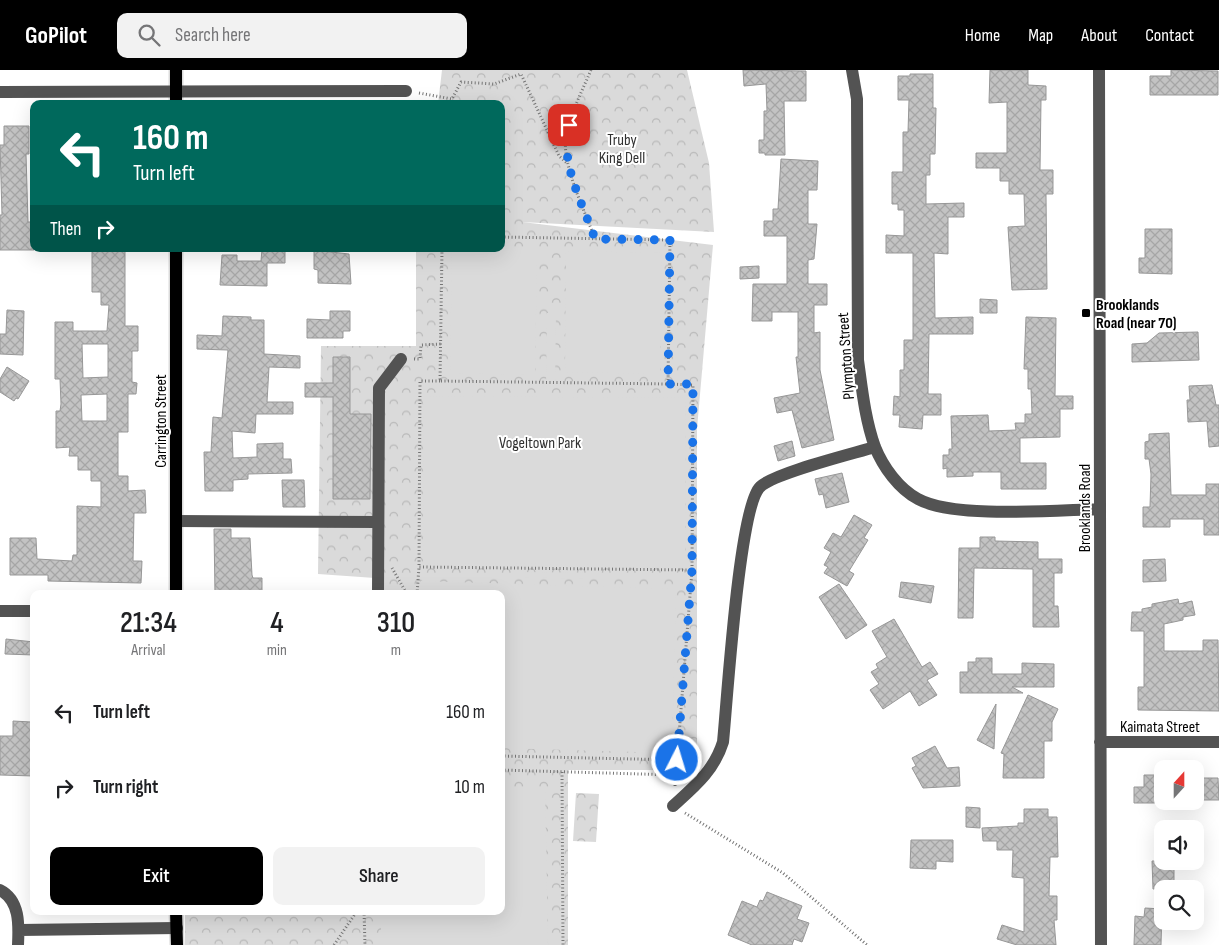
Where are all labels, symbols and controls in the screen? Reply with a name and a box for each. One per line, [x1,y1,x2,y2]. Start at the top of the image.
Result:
search box [117,13,467,58]
text: GoPilot [25,21,87,50]
icon: search [135,21,163,49]
text: Search here [175,24,251,47]
text: Home [965,25,1000,46]
text: Map [1028,25,1053,46]
text: About [1081,25,1117,46]
text: Contact [1145,25,1194,46]
pin [548,104,590,146]
icon: arrive [555,111,583,139]
text: 160 m [133,117,209,160]
icon: left [50,120,115,185]
park label: Truby King Dell [599,131,645,168]
text: Turn left [133,160,195,187]
icon: right [91,215,119,243]
text: Then [50,218,81,241]
place label: Brooklands Road (near 70) [1096,296,1177,333]
marker: Brooklands Road (near 70) [1080,307,1092,319]
street label: Plympton Street [834,312,859,400]
street label: Carrington Street [152,374,171,468]
park label: Vogeltown Park [499,434,581,453]
street label: Brooklands Road [1076,464,1095,552]
text: 21:34 [120,605,177,641]
text: 4 [270,605,284,641]
text: 310 [377,605,415,641]
text: Arrival [131,641,166,660]
text: min [267,641,287,660]
text: m [391,641,401,660]
icon: left [50,699,78,727]
text: Turn left [93,701,150,724]
text: 160 m [446,701,485,724]
street label: Kaimata Street [1120,718,1200,737]
position arrow [650,733,702,785]
north arrow [1154,760,1204,810]
map controls [1154,760,1204,930]
icon: right [50,774,78,802]
text: Turn right [93,776,158,799]
text: 10 m [455,776,485,799]
button: sound [1154,820,1204,870]
button: Exit [50,847,263,905]
button: Share [273,847,485,905]
button: search [1154,880,1204,930]

